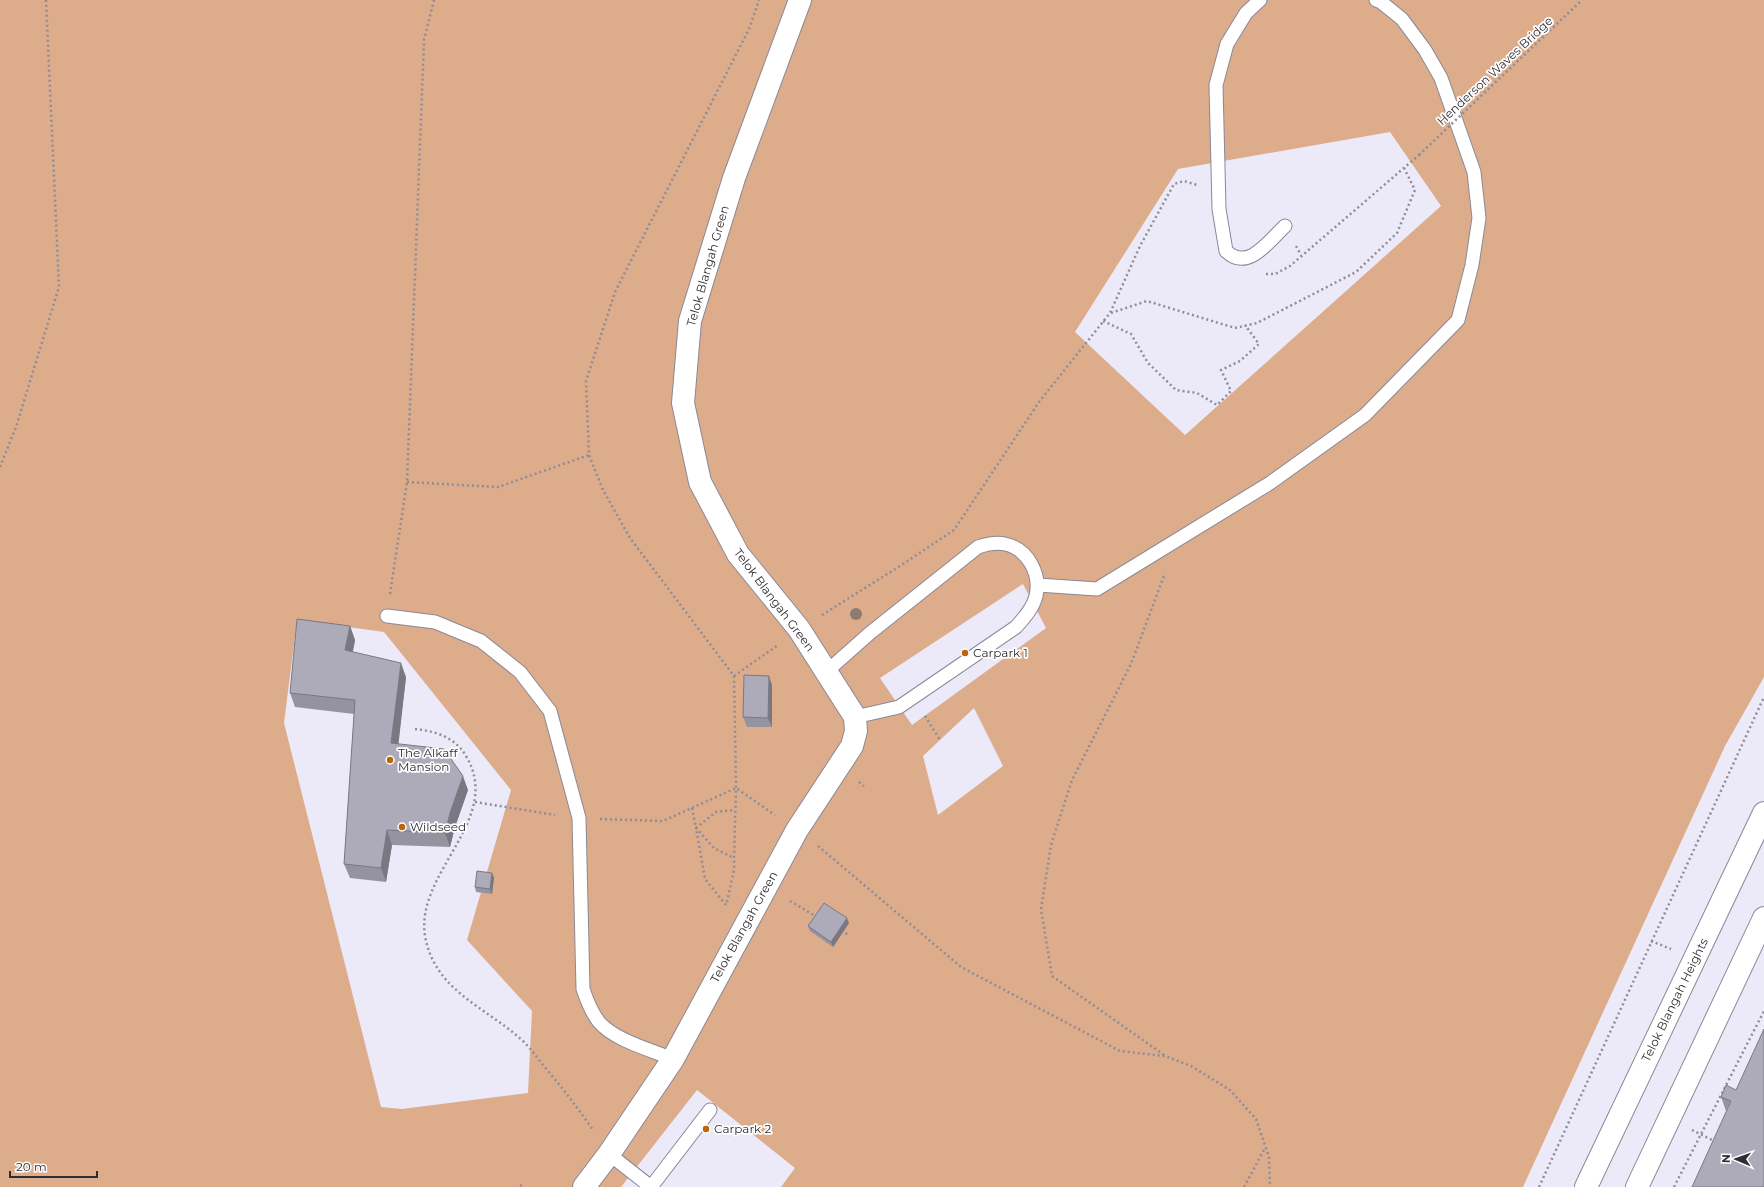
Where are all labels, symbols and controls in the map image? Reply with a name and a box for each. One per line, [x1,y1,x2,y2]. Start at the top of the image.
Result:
street label: Henderson Waves Bridge [1434,13,1556,128]
street label: Telok Blangah Green [683,204,732,328]
street label: Telok Blangah Green [731,545,818,654]
place label: Carpark 1 [973,645,1028,660]
marker: Carpark 1 [960,648,970,658]
place label: The Alkaff Mansion [398,745,458,774]
marker: The Alkaff Mansion [385,755,395,765]
place label: Wildseed [410,819,466,834]
marker: Wildseed [397,822,407,832]
street label: Telok Blangah Green [707,868,780,985]
street label: Telok Blangah Heights [1638,935,1711,1064]
place label: Carpark 2 [714,1121,771,1136]
marker: Carpark 2 [701,1124,711,1134]
north arrow [1716,1139,1756,1179]
scale bar [10,1153,97,1179]
text: N [1719,1154,1733,1163]
text: 20 m [16,1159,47,1174]

